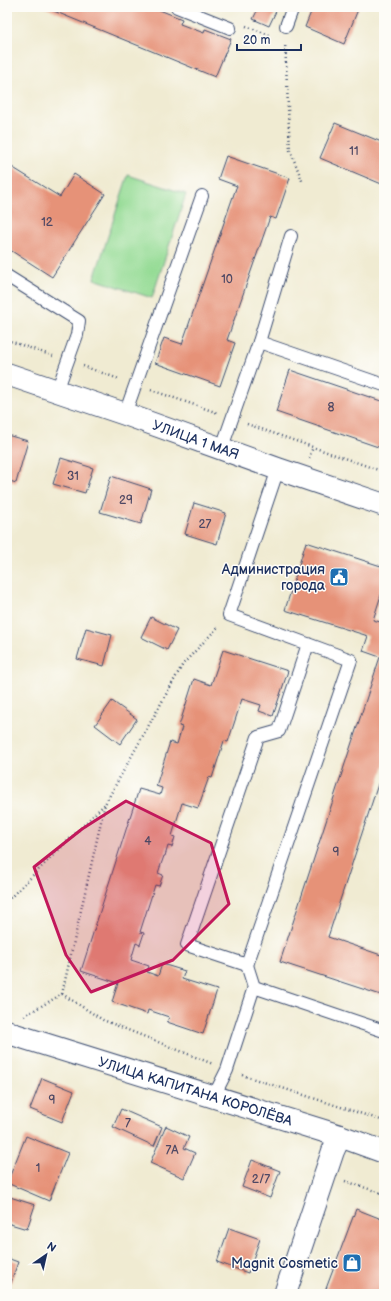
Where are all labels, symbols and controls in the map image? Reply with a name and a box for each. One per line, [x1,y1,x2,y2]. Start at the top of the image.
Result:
scale bar [237,26,301,52]
text: 20 m [243,33,270,48]
house number: 11 [349,144,359,159]
house number: 12 [41,215,53,230]
house number: 10 [221,272,233,287]
house number: 8 [328,400,335,415]
street label: УЛИЦА 1 МАЯ [150,416,241,463]
house number: 31 [67,469,79,484]
house number: 29 [119,493,133,508]
house number: 27 [199,517,212,532]
place label: Администрация города [221,561,326,594]
public building icon: Администрация города [328,566,350,588]
house number: 4 [144,834,152,849]
house number: 9 [333,845,340,860]
street label: УЛИЦА КАПИТАНА КОРОЛЁВА [96,1053,295,1129]
house number: 9 [49,1093,56,1108]
house number: 7 [125,1116,131,1131]
house number: 7А [165,1143,179,1158]
house number: 1 [36,1161,40,1176]
house number: 2/7 [252,1172,270,1187]
north arrow [26,1235,66,1275]
text: N [44,1239,58,1255]
shop icon: Magnit Cosmetic [341,1252,363,1274]
place label: Magnit Cosmetic [231,1255,338,1272]

